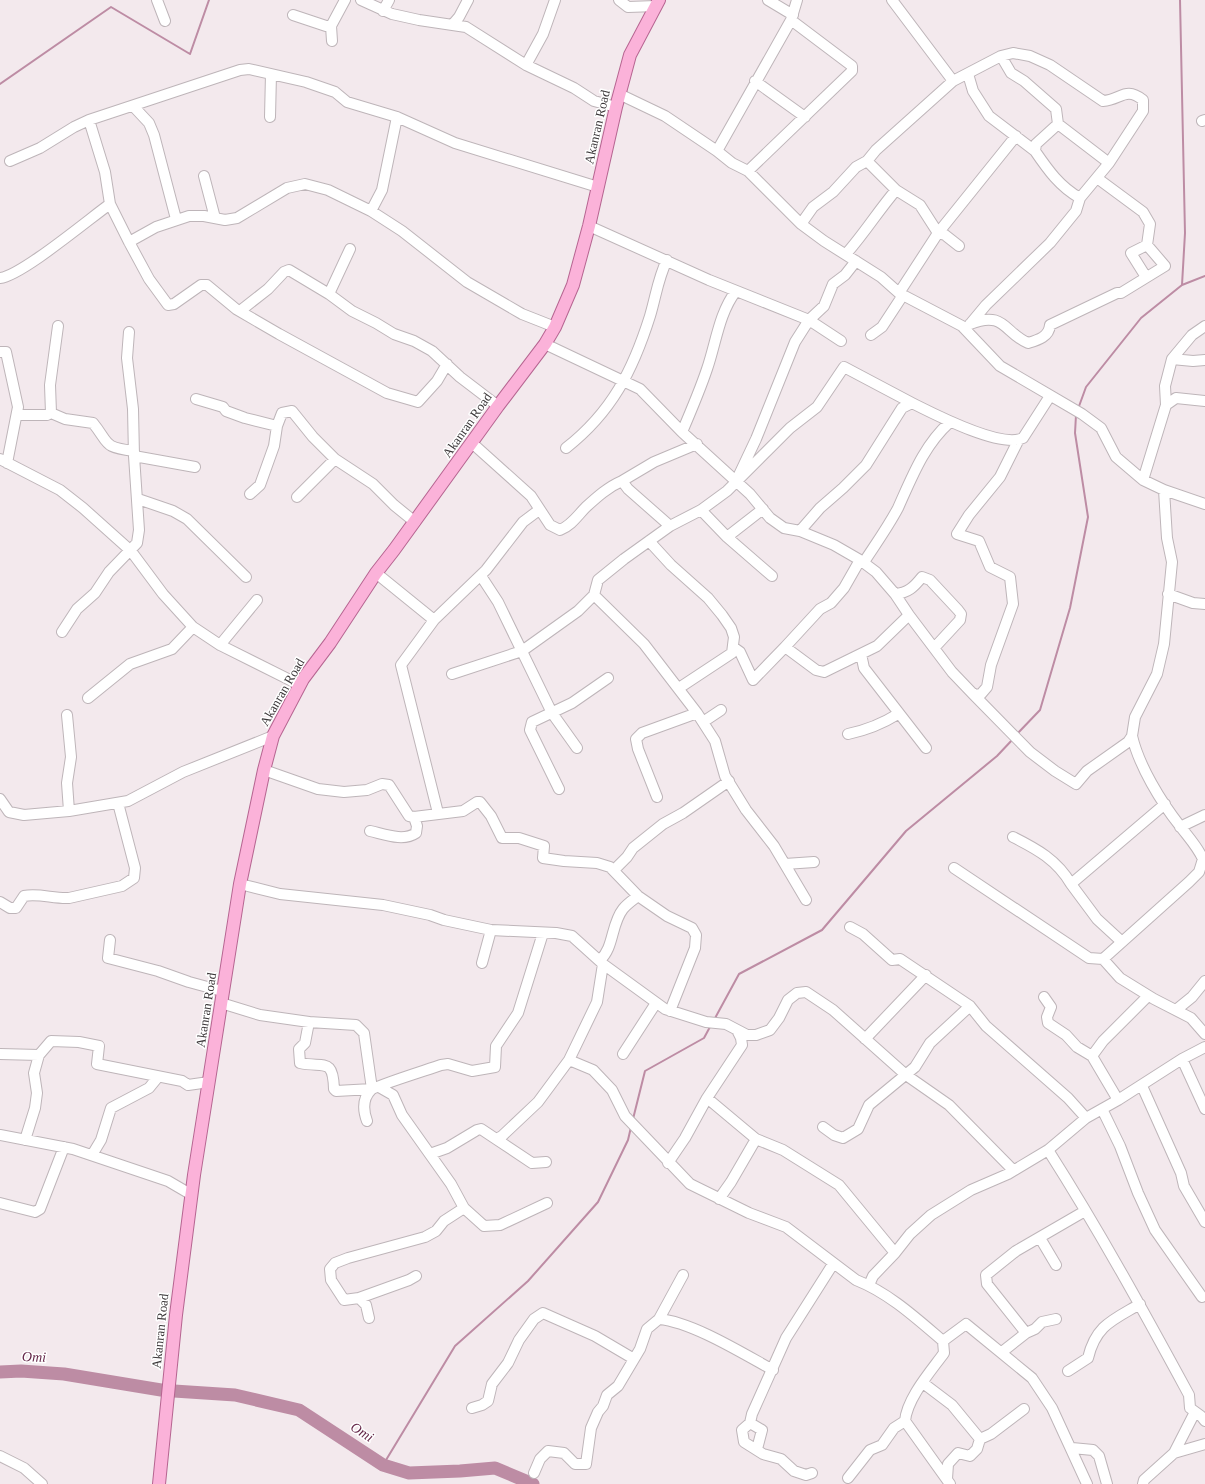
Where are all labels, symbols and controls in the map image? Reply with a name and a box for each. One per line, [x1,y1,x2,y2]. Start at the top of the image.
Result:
street label: Akanran Road [581,88,613,165]
street label: Akanran Road [439,389,495,460]
street label: Akanran Road [257,655,308,728]
street label: Akanran Road [193,971,219,1048]
street label: Akanran Road [149,1292,171,1369]
water label: Omi [22,1349,46,1365]
water label: Omi [348,1419,376,1445]

